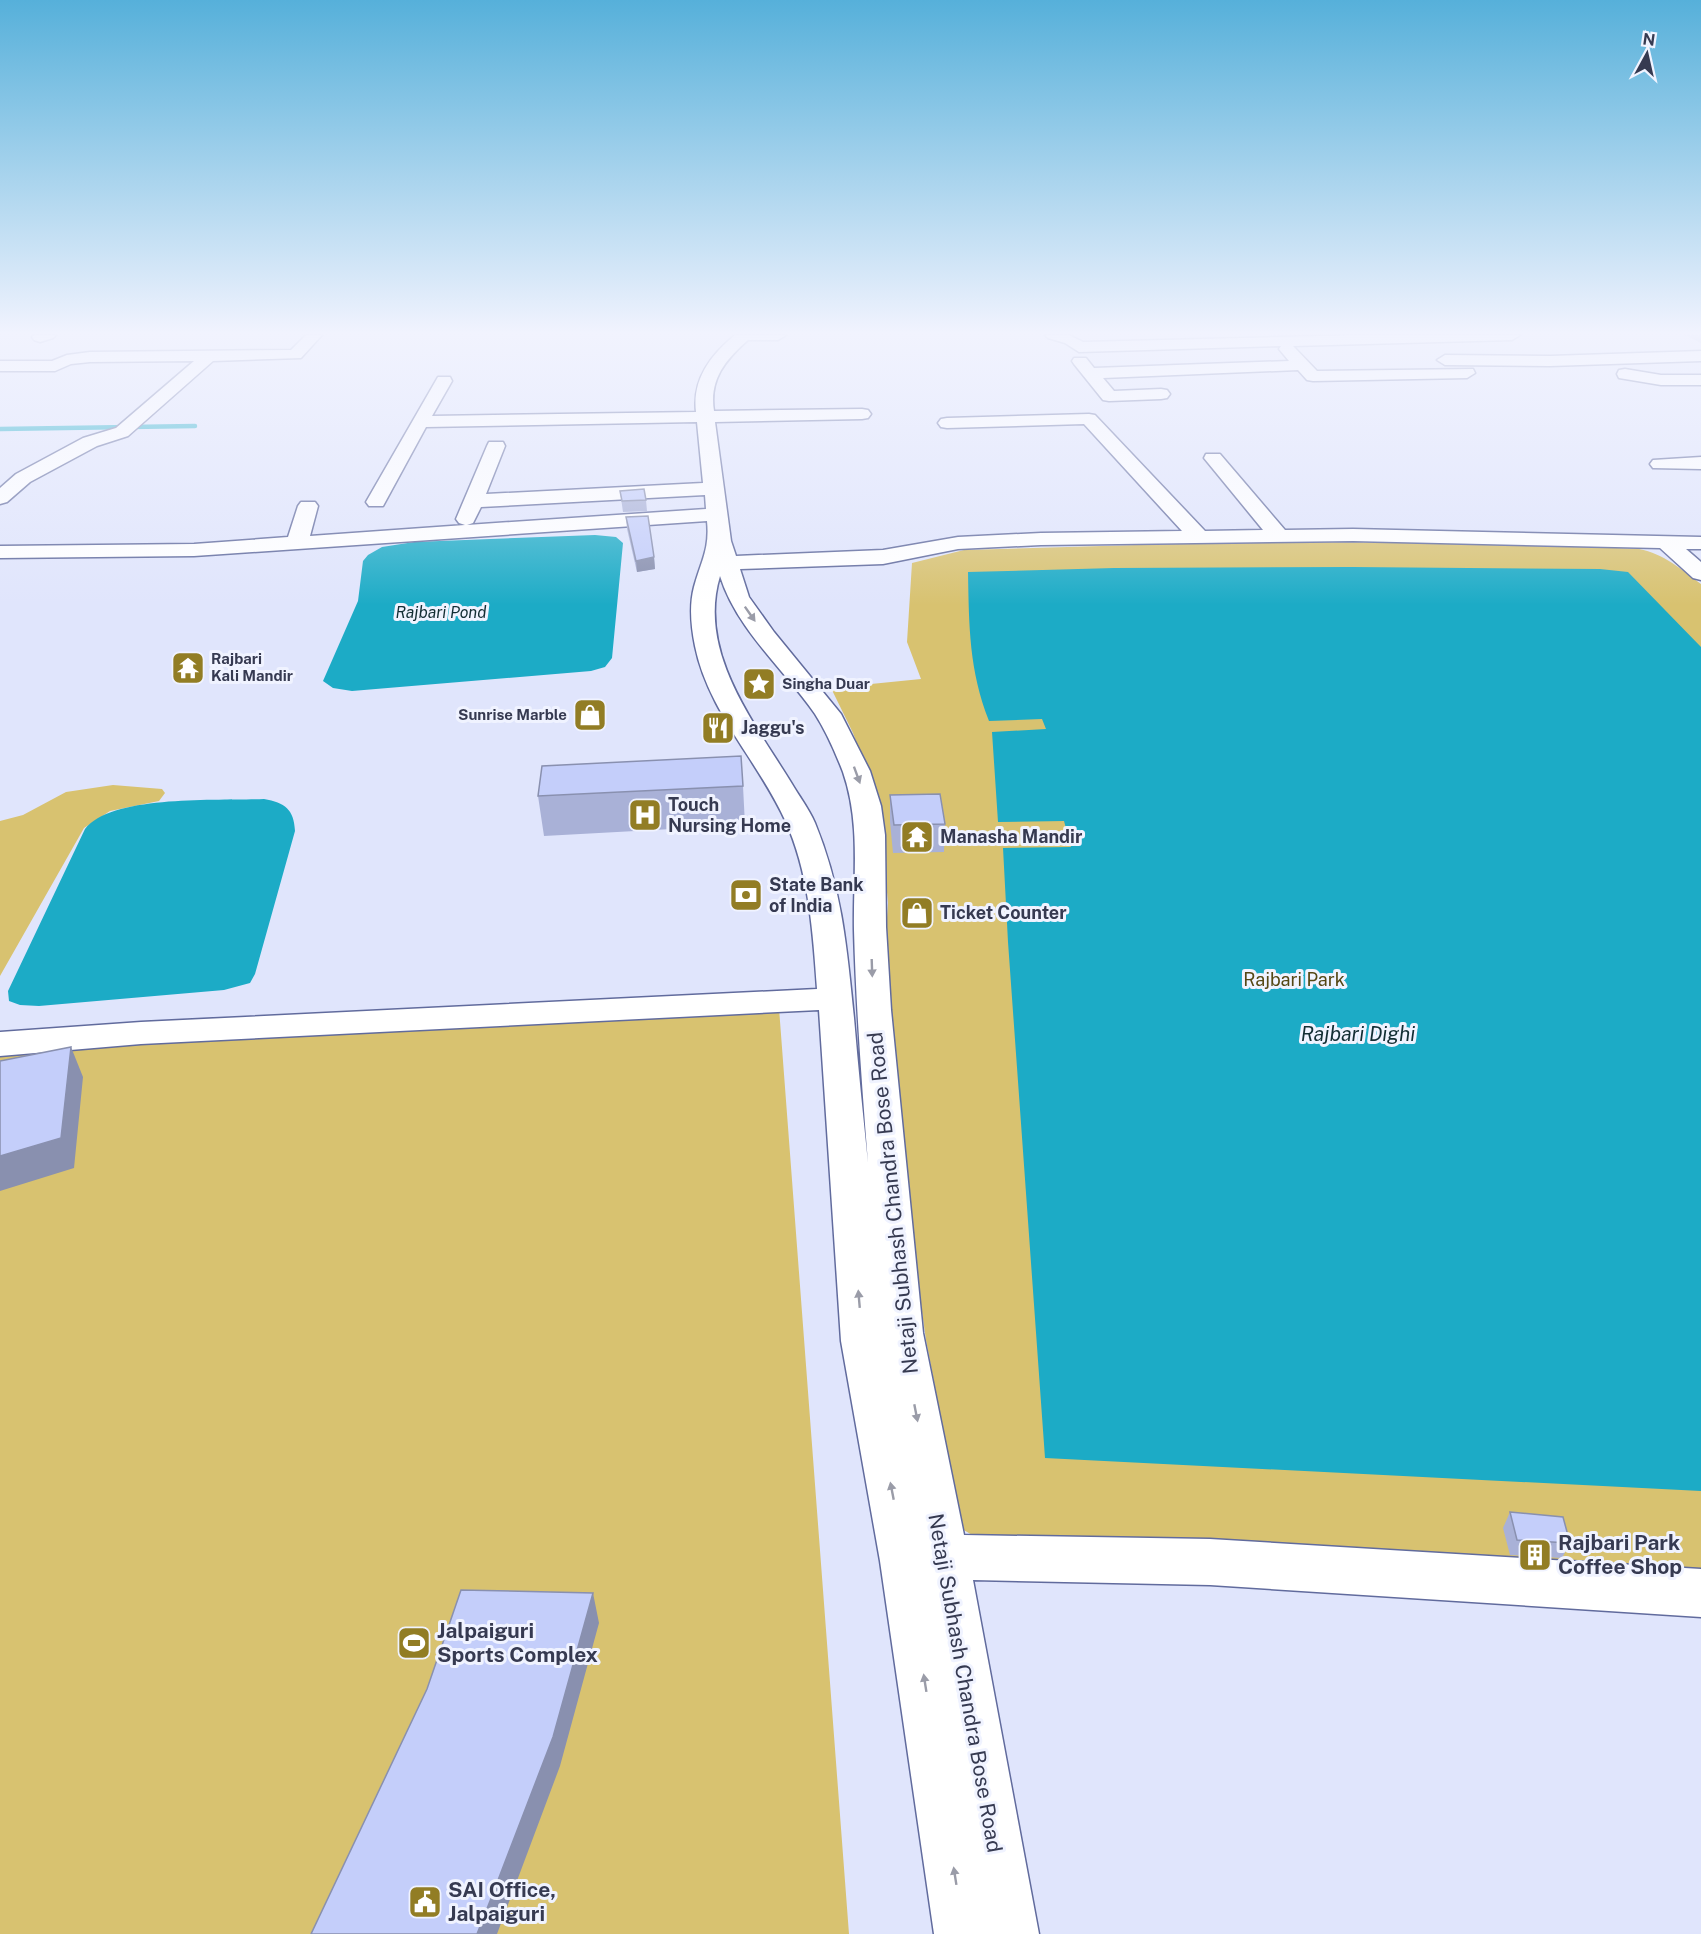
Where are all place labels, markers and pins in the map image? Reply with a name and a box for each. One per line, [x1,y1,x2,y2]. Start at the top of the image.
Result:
temple icon: Rajbari Kali Mandir [170,650,206,686]
place label: Rajbari Kali Mandir [211,650,293,684]
place icon: Singha Duar [741,666,777,702]
place label: Singha Duar [782,675,870,692]
shop icon: Sunrise Marble [572,697,608,733]
place label: Sunrise Marble [458,706,567,723]
restaurant icon: Jaggu's [700,710,736,746]
place label: Jaggu's [741,717,804,738]
place label: Touch Nursing Home [668,794,791,836]
hospital icon: Touch Nursing Home [627,797,663,833]
temple icon: Manasha Mandir [899,819,935,855]
place label: Manasha Mandir [940,826,1083,847]
place label: State Bank of India [769,874,864,916]
bank icon: State Bank of India [728,877,764,913]
shop icon: Ticket Counter [899,895,935,931]
place label: Ticket Counter [940,902,1067,923]
place label: Rajbari Park Coffee Shop [1558,1530,1682,1579]
building icon: Rajbari Park Coffee Shop [1517,1537,1553,1573]
place label: Jalpaiguri Sports Complex [437,1618,598,1667]
sports icon: Jalpaiguri Sports Complex [396,1625,432,1661]
place label: SAI Office, Jalpaiguri [448,1877,556,1926]
public building icon: SAI Office, Jalpaiguri [407,1884,443,1920]

